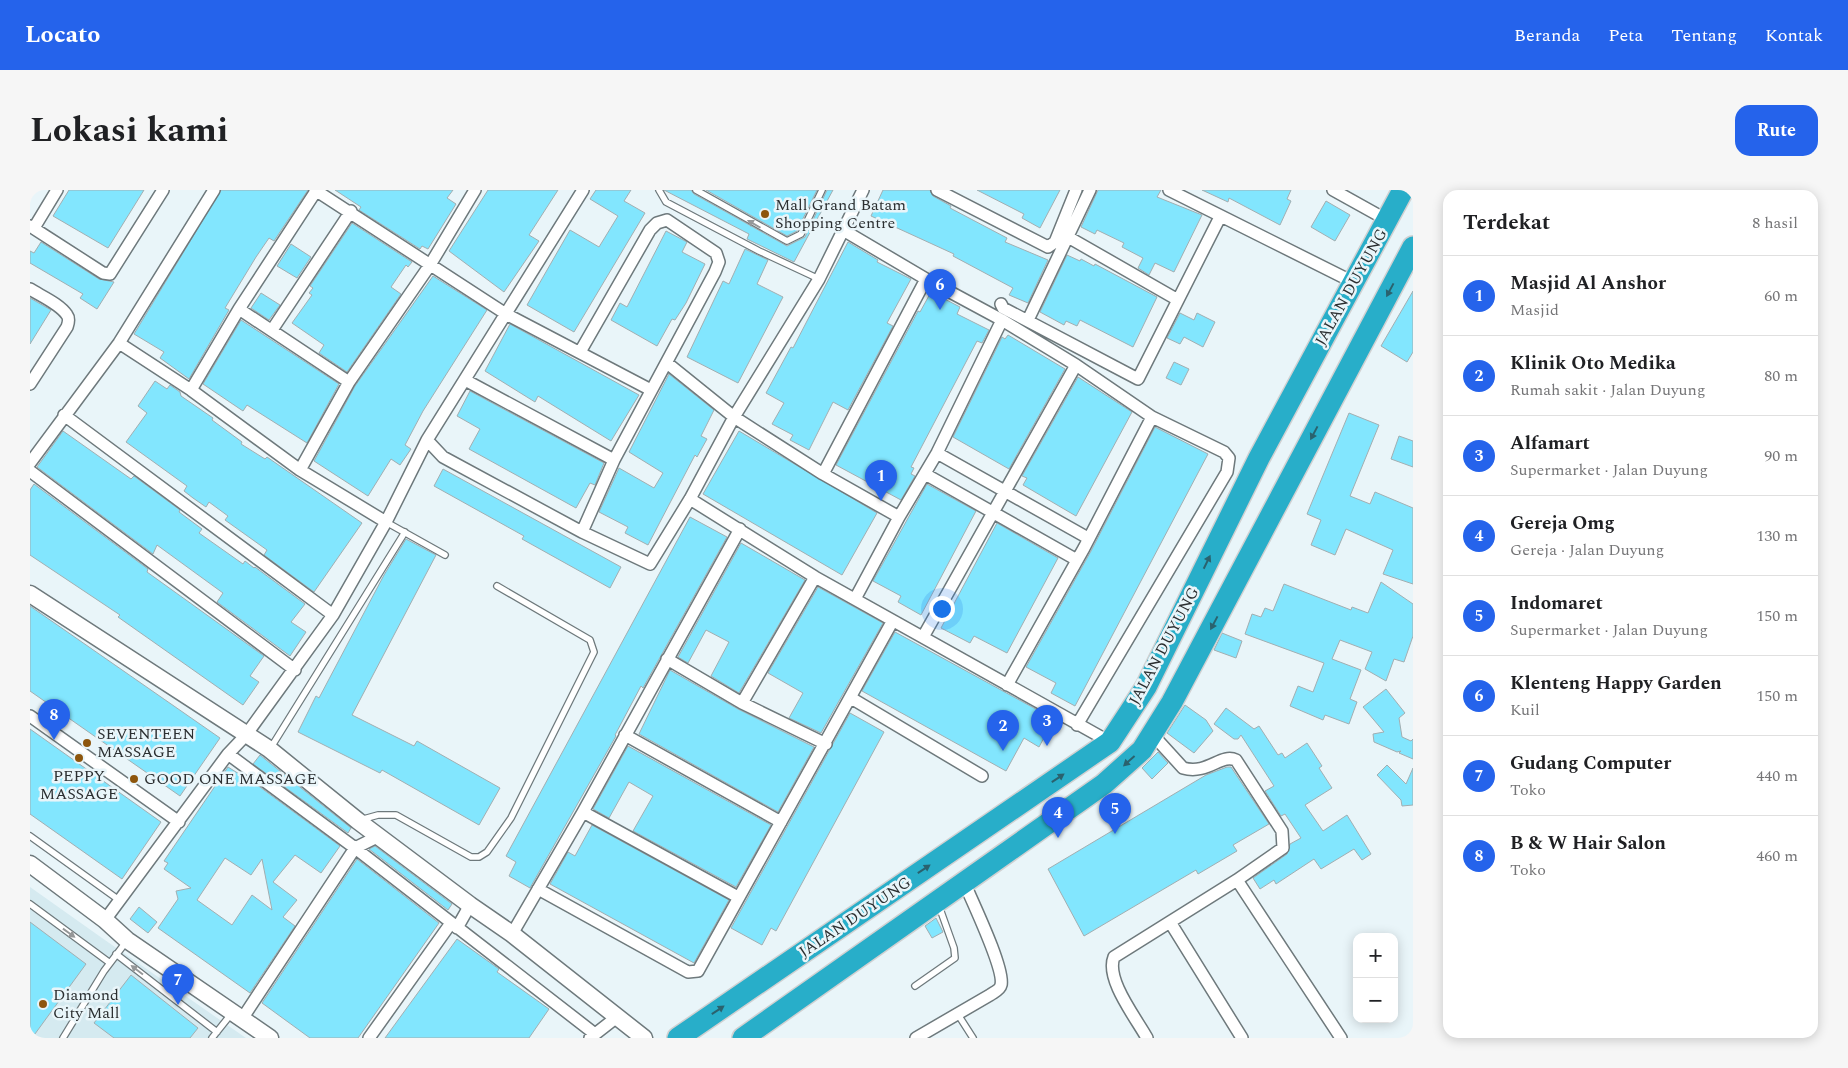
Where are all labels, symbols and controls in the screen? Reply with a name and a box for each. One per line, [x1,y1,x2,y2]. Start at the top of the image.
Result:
text: Locato [25,17,100,53]
text: Beranda [1514,22,1580,49]
text: Peta [1608,22,1643,49]
text: Tentang [1671,22,1737,49]
text: Kontak [1765,22,1823,49]
text: Lokasi kami [30,104,229,157]
button: Rute [1735,105,1818,156]
place label: Mall Grand Batam Shopping Centre [775,193,906,235]
text: Terdekat [1463,207,1550,239]
marker: Mall Grand Batam Shopping Centre [759,208,771,220]
text: 8 hasil [1752,211,1798,235]
one-way arrow [748,219,761,228]
street label: JALAN DUYUNG [1309,224,1393,350]
pin: 6 [924,269,956,310]
text: Masjid Al Anshor [1510,269,1666,298]
one-way arrow [1386,282,1394,297]
text: 1 [1475,284,1483,308]
text: 60 m [1764,284,1798,308]
text: Masjid [1510,298,1559,322]
text: Klinik Oto Medika [1510,349,1676,378]
text: 2 [1475,364,1483,388]
text: 80 m [1764,364,1798,388]
text: Rumah sakit · Jalan Duyung [1510,378,1706,402]
one-way arrow [1310,426,1318,441]
text: Alfamart [1510,429,1590,458]
text: 3 [1475,444,1483,468]
text: 90 m [1764,444,1798,468]
text: Supermarket · Jalan Duyung [1510,458,1708,482]
pin: 1 [865,460,897,501]
text: Gereja Omg [1510,509,1615,538]
text: 4 [1475,524,1483,548]
text: 130 m [1756,524,1798,548]
text: Gereja · Jalan Duyung [1510,538,1664,562]
one-way arrow [1204,555,1212,569]
street label: JALAN DUYUNG [1123,583,1205,709]
text: Indomaret [1510,589,1603,618]
your location [929,596,955,622]
text: 5 [1475,604,1483,628]
text: 150 m [1756,604,1798,628]
one-way arrow [1210,616,1218,631]
text: Supermarket · Jalan Duyung [1510,618,1708,642]
text: Klenteng Happy Garden [1510,669,1722,698]
text: 6 [1475,684,1483,708]
text: 150 m [1756,684,1798,708]
text: Kuil [1510,698,1540,722]
pin: 8 [38,699,70,740]
pin: 3 [1031,705,1063,746]
pin: 2 [987,710,1019,751]
place label: SEVENTEEN MASSAGE [97,722,195,764]
marker: SEVENTEEN MASSAGE [81,737,93,749]
text: Gudang Computer [1510,749,1671,778]
marker: PEPPY MASSAGE [73,752,85,764]
one-way arrow [1124,755,1136,767]
place label: PEPPY MASSAGE [40,764,118,806]
text: 7 [1475,764,1483,788]
text: 440 m [1756,764,1798,788]
place label: GOOD ONE MASSAGE [144,767,317,791]
marker: GOOD ONE MASSAGE [128,773,140,785]
one-way arrow [1052,773,1065,783]
text: Toko [1510,778,1546,802]
pin: 5 [1099,793,1131,834]
pin: 4 [1042,797,1074,838]
text: B & W Hair Salon [1510,829,1666,858]
text: 8 [1475,844,1483,868]
text: 460 m [1756,844,1798,868]
text: Toko [1510,858,1546,882]
one-way arrow [917,864,931,874]
street label: JALAN DUYUNG [794,870,916,964]
one-way arrow [62,928,76,938]
map controls [1353,933,1398,1023]
button: + [1353,933,1398,978]
pin: 7 [162,964,194,1005]
one-way arrow [130,965,144,975]
button: − [1353,978,1398,1023]
place label: Diamond City Mall [53,983,119,1025]
marker: Diamond City Mall [37,998,49,1010]
one-way arrow [711,1006,725,1015]

